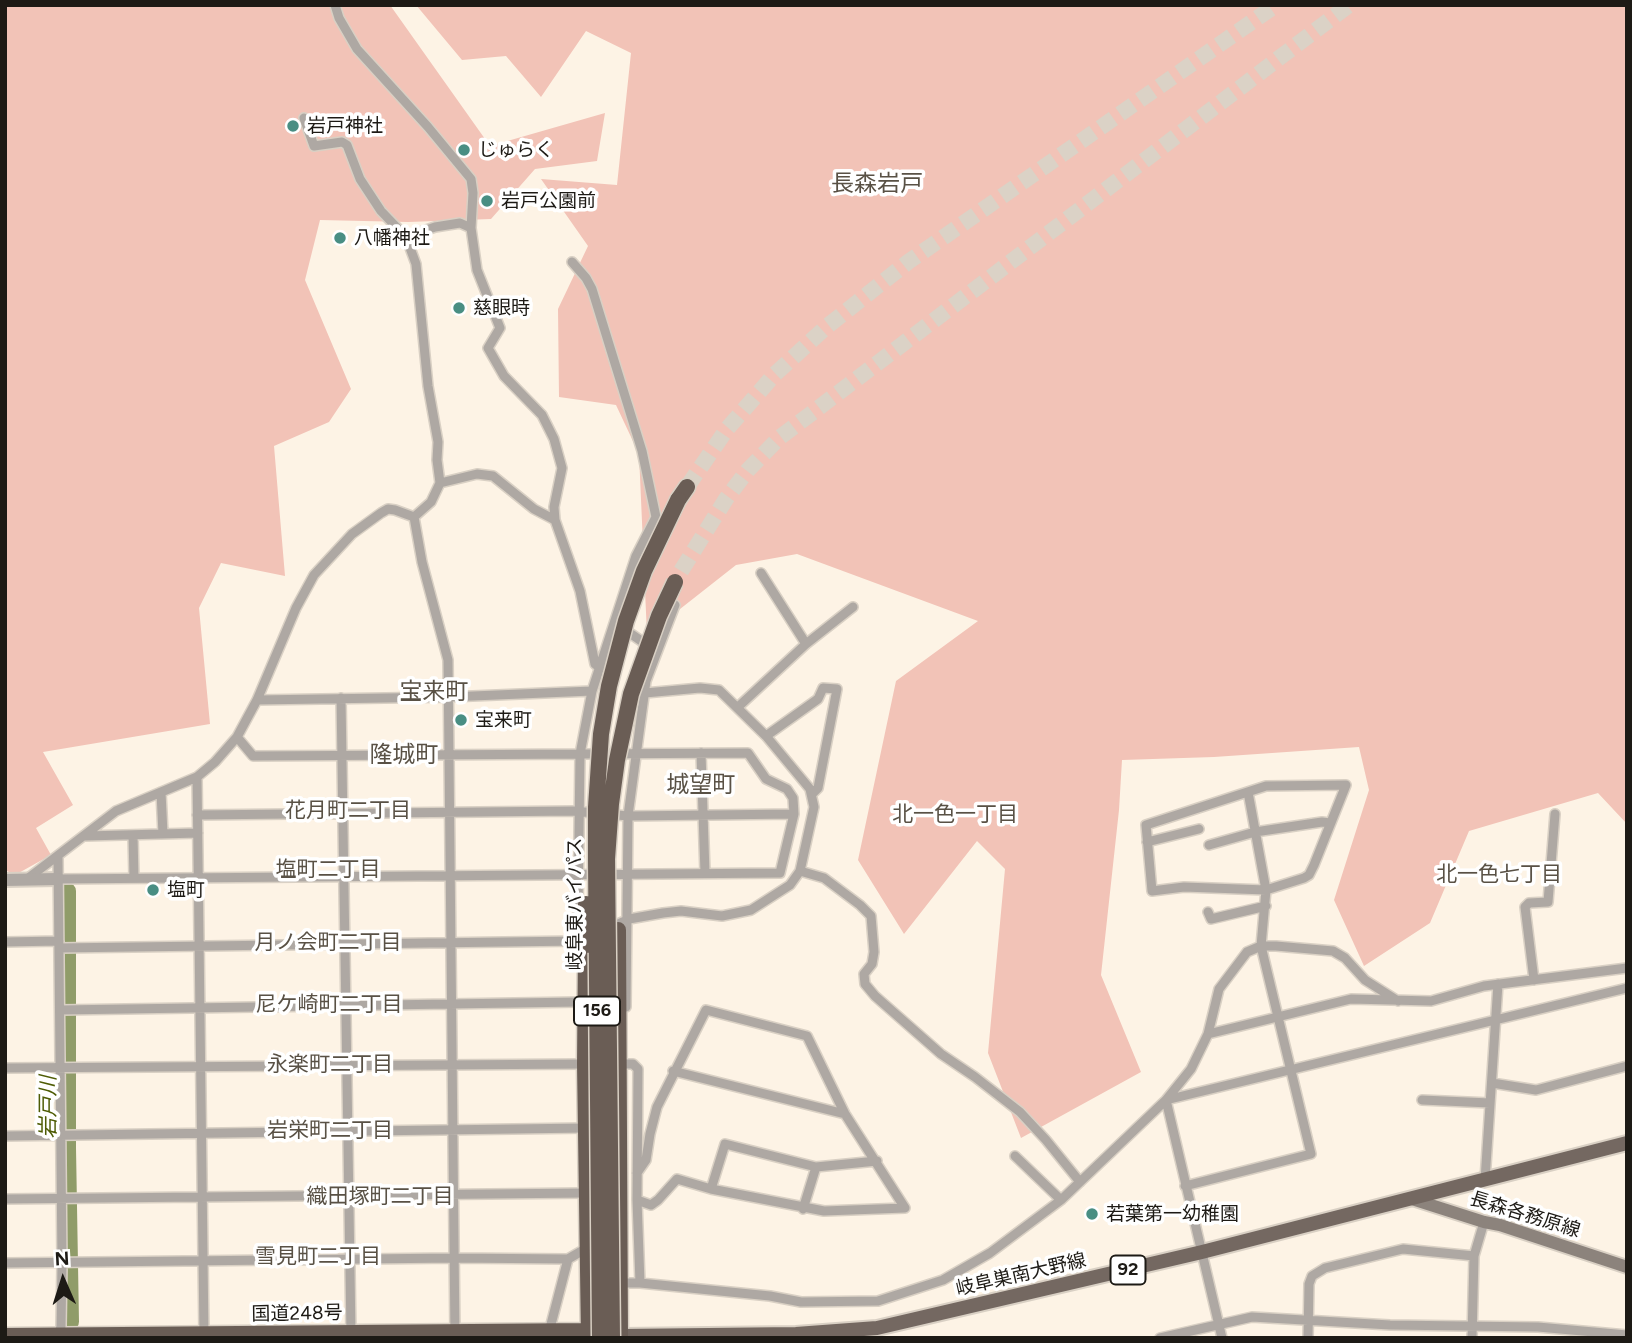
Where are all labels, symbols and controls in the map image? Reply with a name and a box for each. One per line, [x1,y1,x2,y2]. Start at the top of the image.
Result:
place label: 岩戸神社 [307,115,383,137]
marker: 岩戸神社 [285,118,301,134]
place label: じゅらく [478,139,554,161]
marker: じゅらく [456,142,472,158]
district label: 長森岩戸 [831,170,923,198]
place label: 岩戸公園前 [501,190,596,212]
marker: 岩戸公園前 [479,193,495,209]
place label: 八幡神社 [354,227,430,249]
marker: 八幡神社 [332,230,348,246]
place label: 慈眼時 [473,297,530,319]
marker: 慈眼時 [451,300,467,316]
district label: 宝来町 [400,678,468,706]
place label: 宝来町 [475,709,532,731]
marker: 宝来町 [453,712,469,728]
district label: 隆城町 [370,741,438,769]
district label: 城望町 [667,771,735,799]
district label: 花月町二丁目 [285,798,411,824]
district label: 北一色一丁目 [892,802,1018,828]
street label: 岐阜東バイパス [564,838,586,970]
district label: 塩町二丁目 [276,857,380,883]
district label: 北一色七丁目 [1436,862,1562,888]
place label: 塩町 [167,879,205,901]
marker: 塩町 [145,882,161,898]
district label: 月ノ会町二丁目 [255,930,401,956]
district label: 尼ケ崎町二丁目 [256,992,402,1018]
road number: 156 [574,996,620,1026]
district label: 永楽町二丁目 [267,1052,393,1078]
water label: 岩戸川 [36,1076,62,1138]
district label: 岩栄町二丁目 [267,1118,393,1144]
district label: 織田塚町二丁目 [307,1184,453,1210]
street label: 長森各務原線 [1467,1187,1583,1243]
place label: 若葉第一幼稚園 [1106,1203,1239,1225]
marker: 若葉第一幼稚園 [1084,1206,1100,1222]
district label: 雪見町二丁目 [255,1244,381,1270]
north arrow [28,1245,98,1315]
text: N [54,1247,70,1270]
street label: 岐阜巣南大野線 [954,1249,1088,1301]
road number: 92 [1110,1255,1146,1284]
street label: 国道248号 [251,1302,343,1326]

